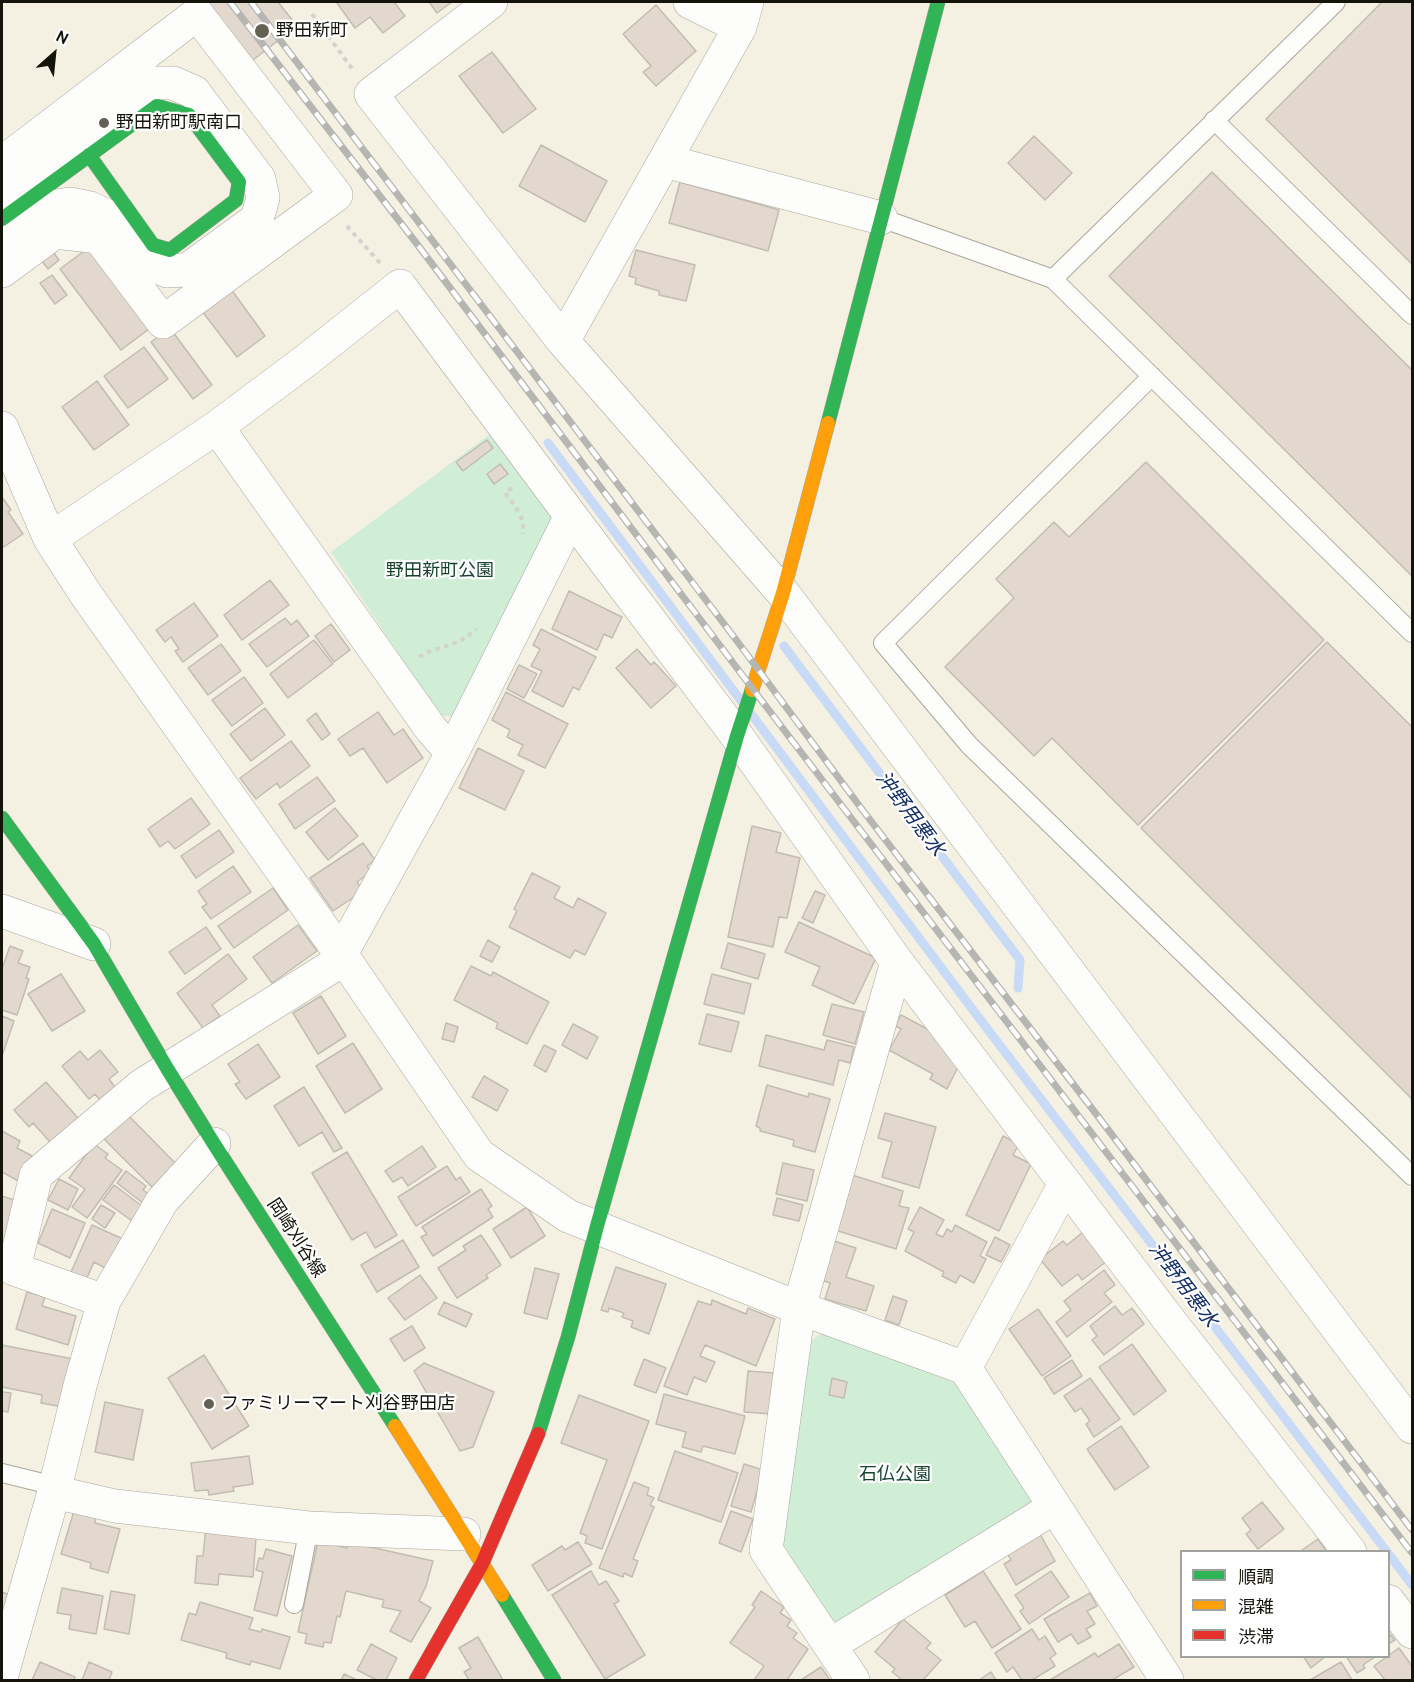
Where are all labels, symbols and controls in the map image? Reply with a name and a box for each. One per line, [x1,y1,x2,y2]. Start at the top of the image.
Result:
place label: 野田新町 [276,20,348,42]
marker: 野田新町 [253,22,271,40]
north arrow [24,24,84,84]
text: N [53,26,72,49]
place label: 野田新町駅南口 [116,112,242,134]
marker: 野田新町駅南口 [97,116,111,130]
park label: 野田新町公園 [386,560,494,582]
water label: 沖野用悪水 [870,767,950,861]
street label: 岡崎刈谷線 [262,1194,330,1282]
water label: 沖野用悪水 [1143,1238,1223,1332]
place label: ファミリーマート刈谷野田店 [221,1393,455,1415]
marker: ファミリーマート刈谷野田店 [202,1397,216,1411]
park label: 石仏公園 [859,1464,931,1486]
legend [1180,1550,1390,1658]
text: 順調 [1238,1566,1274,1588]
text: 混雑 [1238,1596,1274,1618]
text: 渋滞 [1238,1626,1274,1648]

